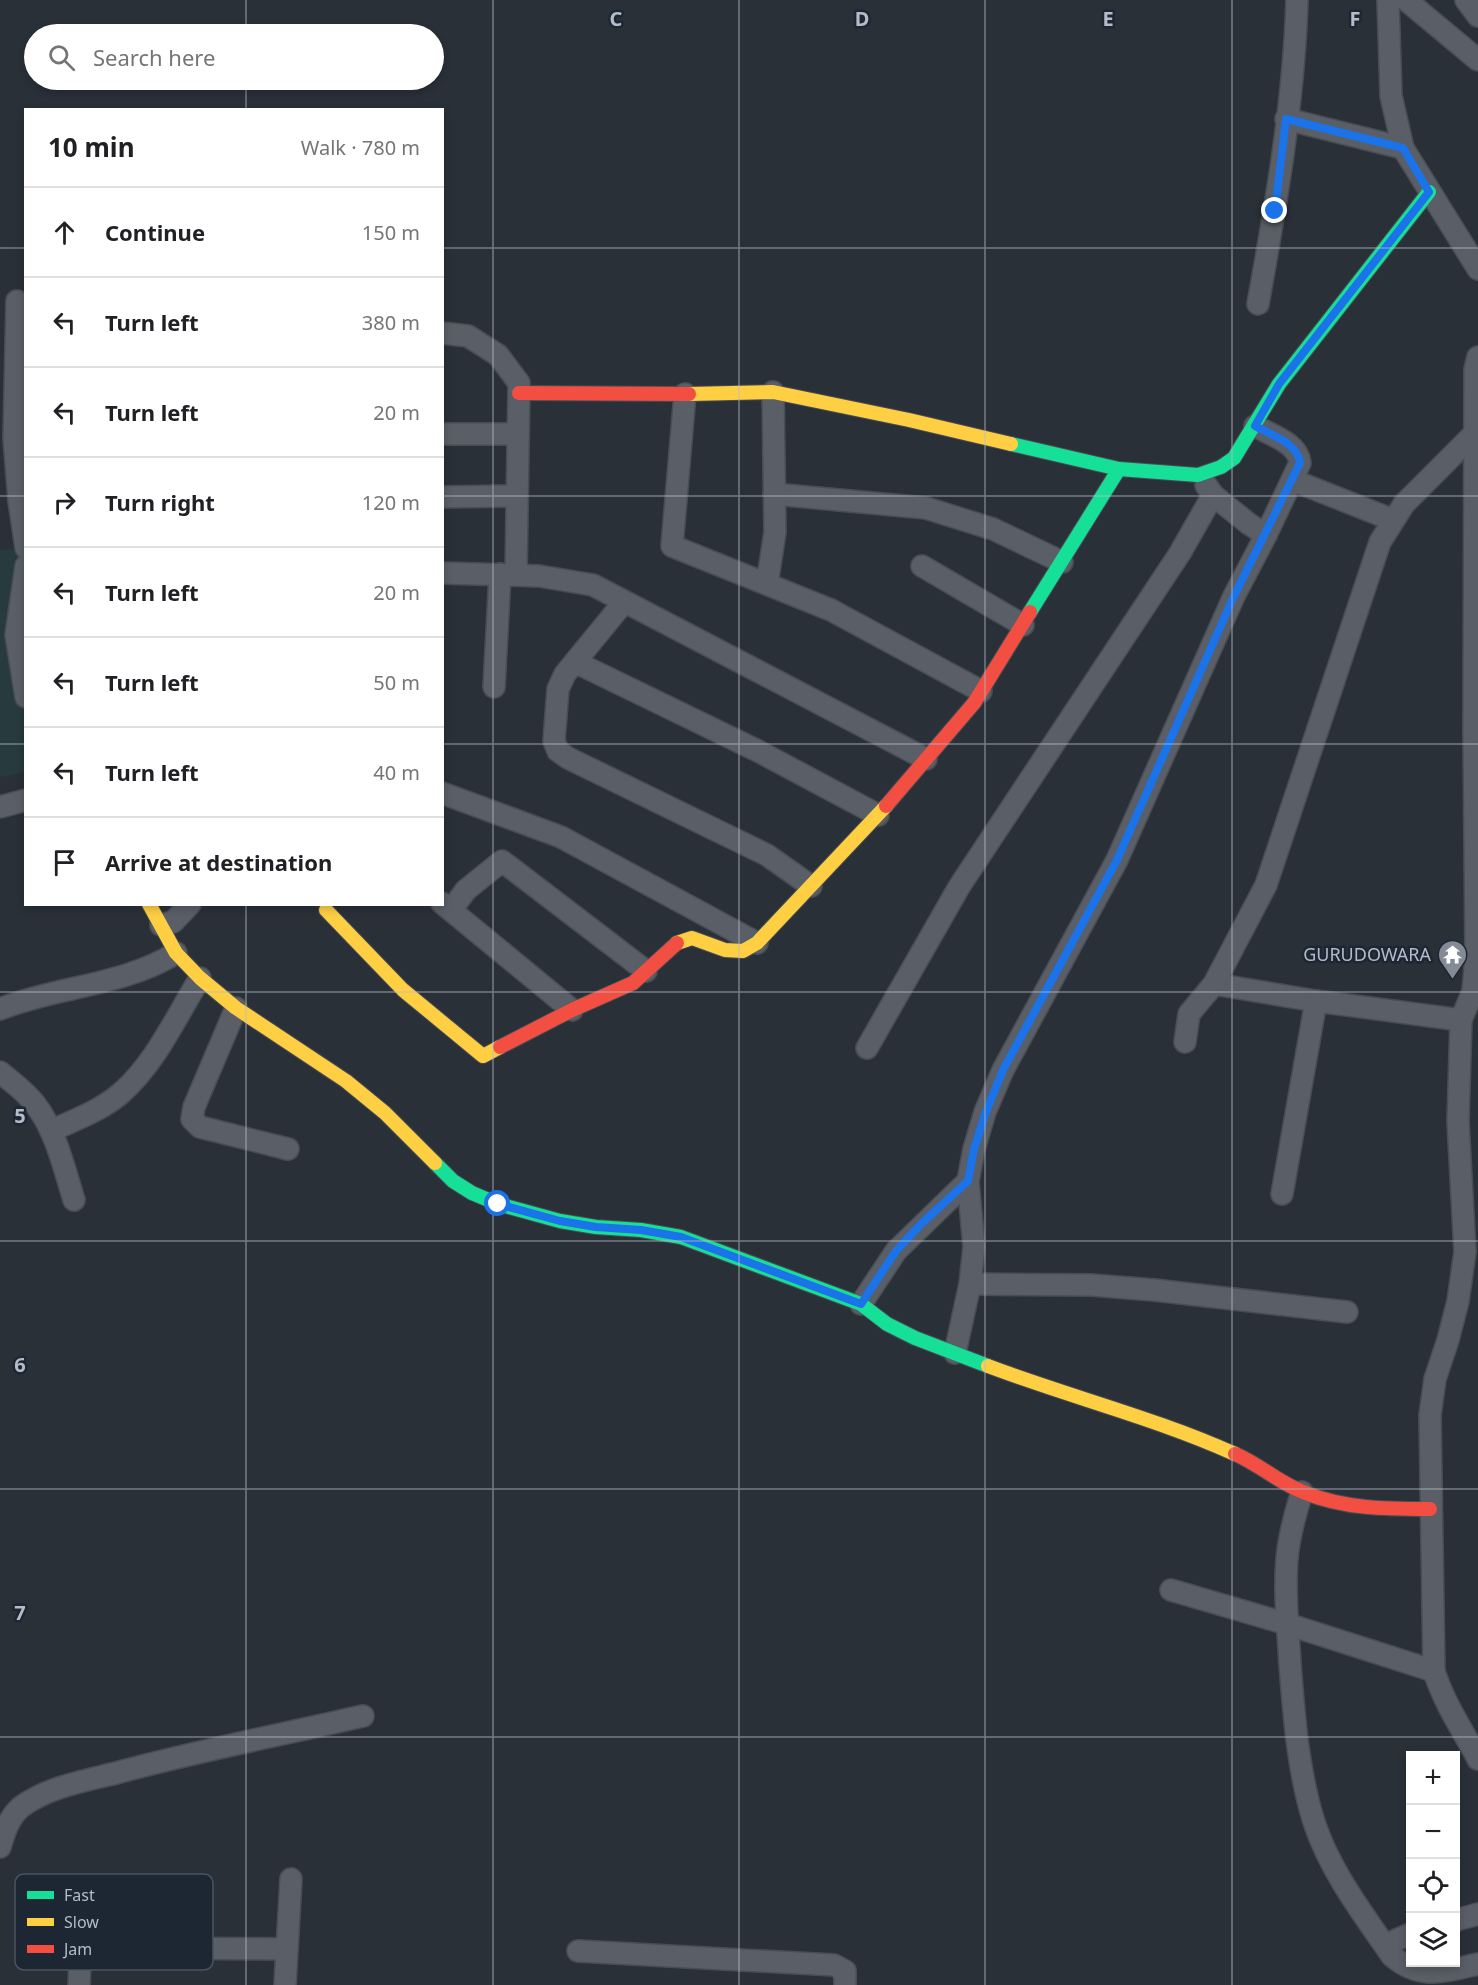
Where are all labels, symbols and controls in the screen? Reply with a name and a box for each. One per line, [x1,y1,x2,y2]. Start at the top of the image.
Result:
text: C [610,5,623,32]
text: D [855,5,869,32]
text: E [1102,5,1114,32]
text: F [1350,5,1360,32]
search box [24,24,444,90]
icon: search [45,41,78,74]
text: Search here [93,42,215,72]
text: 10 min [48,129,135,165]
text: Walk · 780 m [301,134,420,161]
route end [1261,197,1287,223]
icon: ahead [48,216,81,249]
text: Continue [105,217,205,247]
text: 150 m [362,219,420,246]
icon: left [48,306,81,339]
text: Turn left [105,307,199,337]
text: 380 m [362,309,420,336]
icon: left [48,396,81,429]
text: Turn left [105,397,199,427]
text: 20 m [373,399,420,426]
icon: right [48,486,81,519]
text: Turn right [105,487,215,517]
text: 120 m [362,489,420,516]
icon: left [48,576,81,609]
text: Turn left [105,577,199,607]
text: 20 m [373,579,420,606]
icon: left [48,666,81,699]
text: Turn left [105,667,199,697]
text: 50 m [373,669,420,696]
icon: left [48,756,81,789]
text: Turn left [105,757,199,787]
text: 40 m [373,759,420,786]
icon: arrive [48,846,81,879]
text: Arrive at destination [105,847,332,877]
temple icon: GURUDOWARA [1436,938,1468,980]
place label: GURUDOWARA [1303,942,1431,966]
text: 5 [14,1102,26,1129]
route start [484,1190,510,1216]
text: 6 [14,1351,26,1378]
text: 7 [14,1599,26,1626]
map controls [1406,1751,1460,1967]
button: + [1406,1751,1460,1805]
button: − [1406,1805,1460,1859]
button: locate [1406,1859,1460,1913]
legend [15,1874,213,1970]
text: Fast [64,1884,95,1906]
text: Slow [64,1911,99,1933]
button: layers [1406,1913,1460,1967]
text: Jam [62,1938,92,1960]

